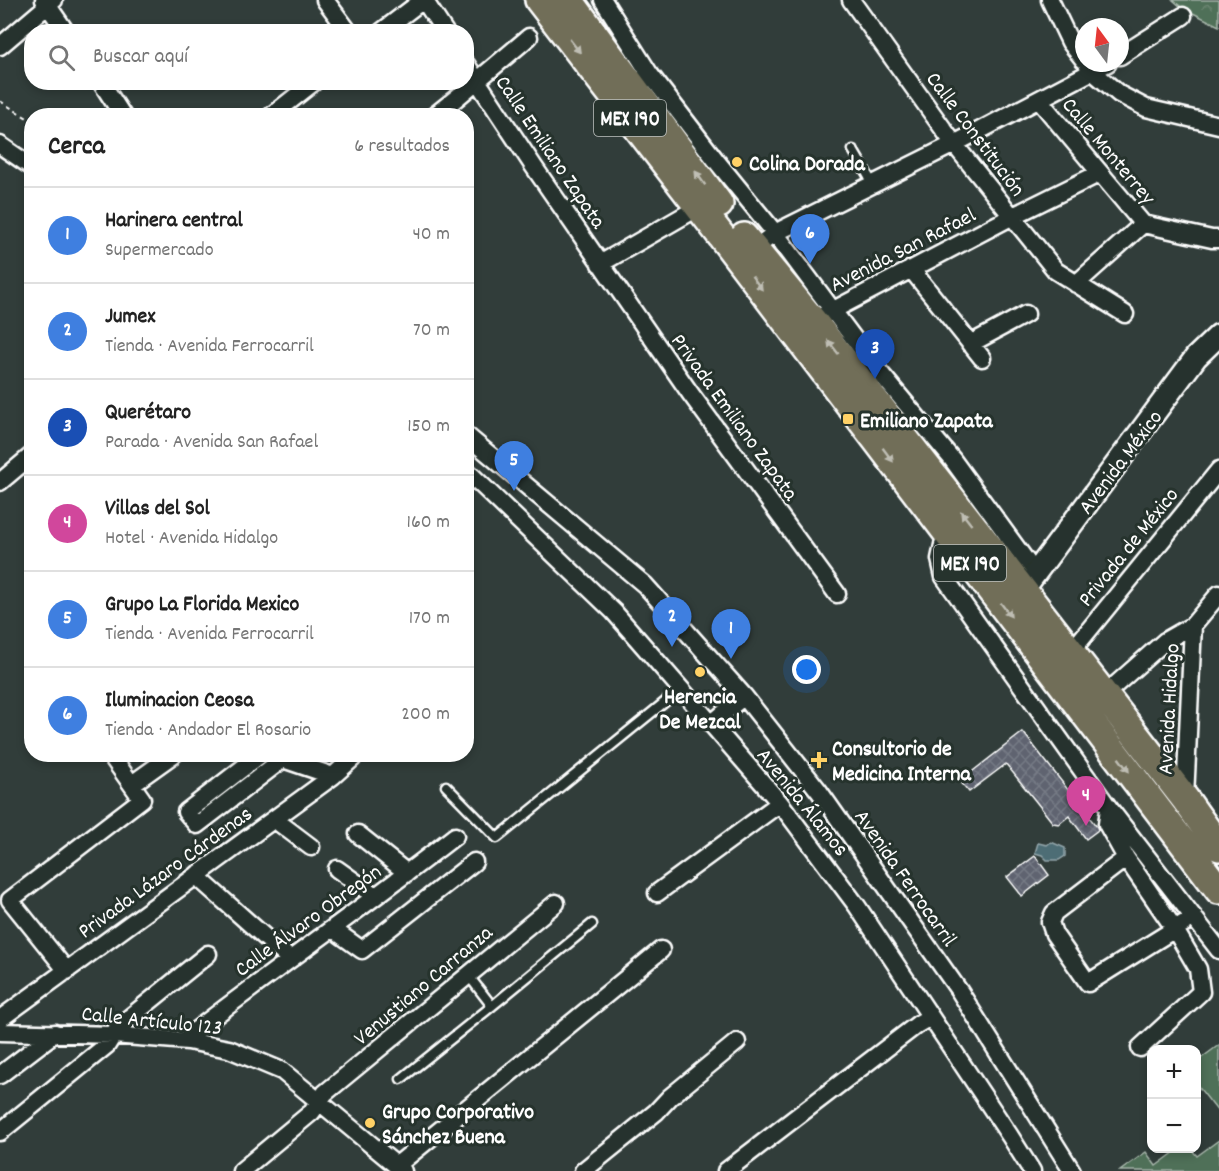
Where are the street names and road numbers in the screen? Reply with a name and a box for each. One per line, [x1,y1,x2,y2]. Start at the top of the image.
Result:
street label: Calle Constitución [917,66,1031,204]
street label: Calle Emiliano Zapata [486,70,612,236]
street label: Calle Monterrey [1053,92,1162,214]
road number: MEX 190 [594,100,666,136]
street label: Avenida San Rafael [825,201,982,301]
street label: Privada Emiliano Zapata [662,328,805,509]
street label: Avenida México [1072,404,1171,522]
street label: Privada de México [1072,482,1188,615]
road number: MEX 190 [934,545,1006,581]
street label: Avenida Hidalgo [1152,643,1189,776]
street label: Avenida Álamos [748,742,855,864]
street label: Privada Lázaro Cárdenas [73,800,260,948]
street label: Avenida Ferrocarril [845,804,963,954]
street label: Calle Álvaro Obregón [229,858,389,986]
street label: Venustiano Carranza [348,919,501,1054]
street label: Calle Artículo 123 [80,1000,224,1045]

